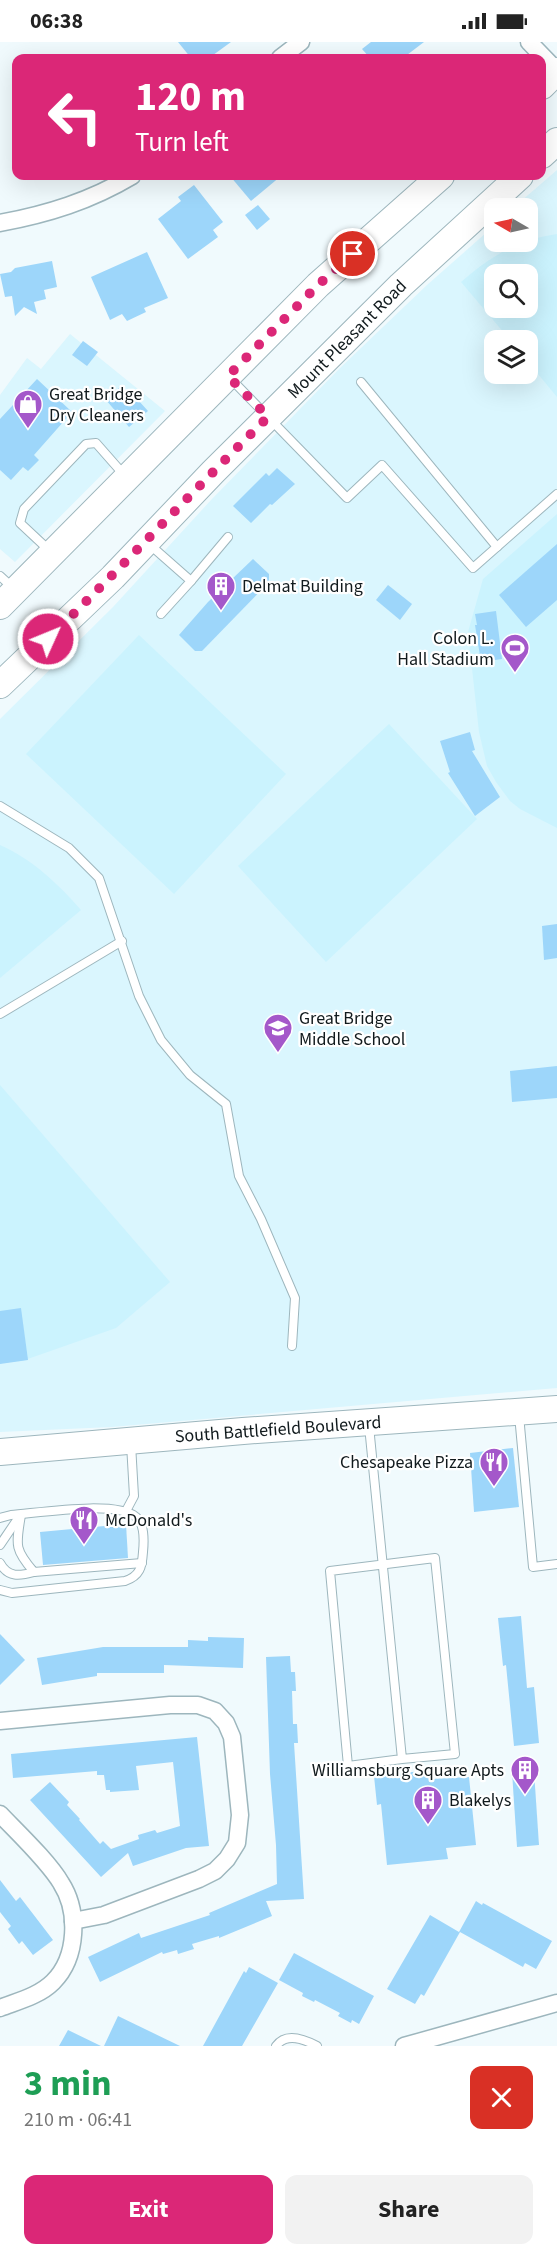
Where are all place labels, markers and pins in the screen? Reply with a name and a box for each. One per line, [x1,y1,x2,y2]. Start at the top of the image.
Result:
pin [327,228,378,279]
place label: Great Bridge Dry Cleaners [49,382,144,428]
shop icon: Great Bridge Dry Cleaners [12,388,44,430]
building icon: Delmat Building [205,570,237,612]
place label: Delmat Building [242,574,363,599]
place label: Colon L. Hall Stadium [397,626,494,672]
sports icon: Colon L. Hall Stadium [499,632,531,674]
place label: Great Bridge Middle School [299,1006,405,1052]
school or university icon: Great Bridge Middle School [262,1012,294,1054]
restaurant icon: Chesapeake Pizza [478,1446,510,1488]
place label: Chesapeake Pizza [340,1450,473,1475]
restaurant icon: McDonald's [68,1504,100,1546]
place label: McDonald's [105,1508,192,1533]
building icon: Williamsburg Square Apts [509,1754,541,1796]
place label: Williamsburg Square Apts [312,1758,504,1783]
building icon: Blakelys [412,1784,444,1826]
place label: Blakelys [449,1788,511,1813]

